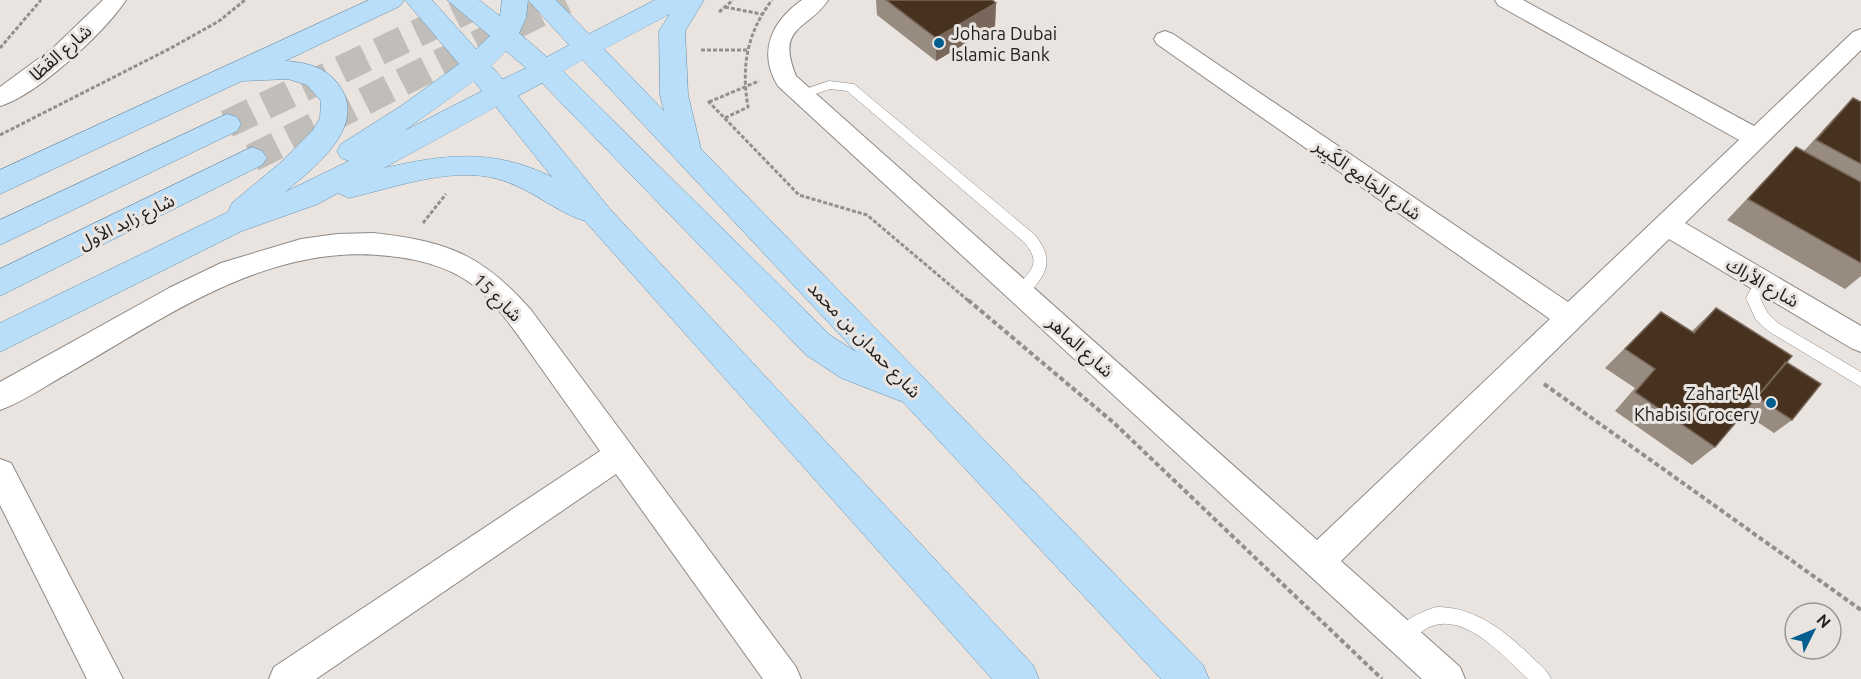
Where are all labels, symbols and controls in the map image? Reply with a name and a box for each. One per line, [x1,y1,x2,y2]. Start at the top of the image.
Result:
street label: شارع القَطَا [25,20,98,88]
place label: Johara Dubai Islamic Bank [951,23,1057,64]
marker: Johara Dubai Islamic Bank [932,36,946,50]
street label: شارع الجَامِع الكَبِير [1307,134,1425,227]
street label: شارع زايد الأول [75,189,179,257]
street label: شارع الأراك [1721,253,1803,315]
street label: شارع 15 [466,269,526,328]
street label: شارع حمدان بن محمد [801,277,926,405]
street label: شارع الماهر [1040,311,1118,384]
place label: Zahart Al Khabisi Grocery [1634,383,1759,424]
marker: Zahart Al Khabisi Grocery [1764,396,1778,410]
north arrow [1783,601,1843,661]
text: N [1813,610,1835,631]

